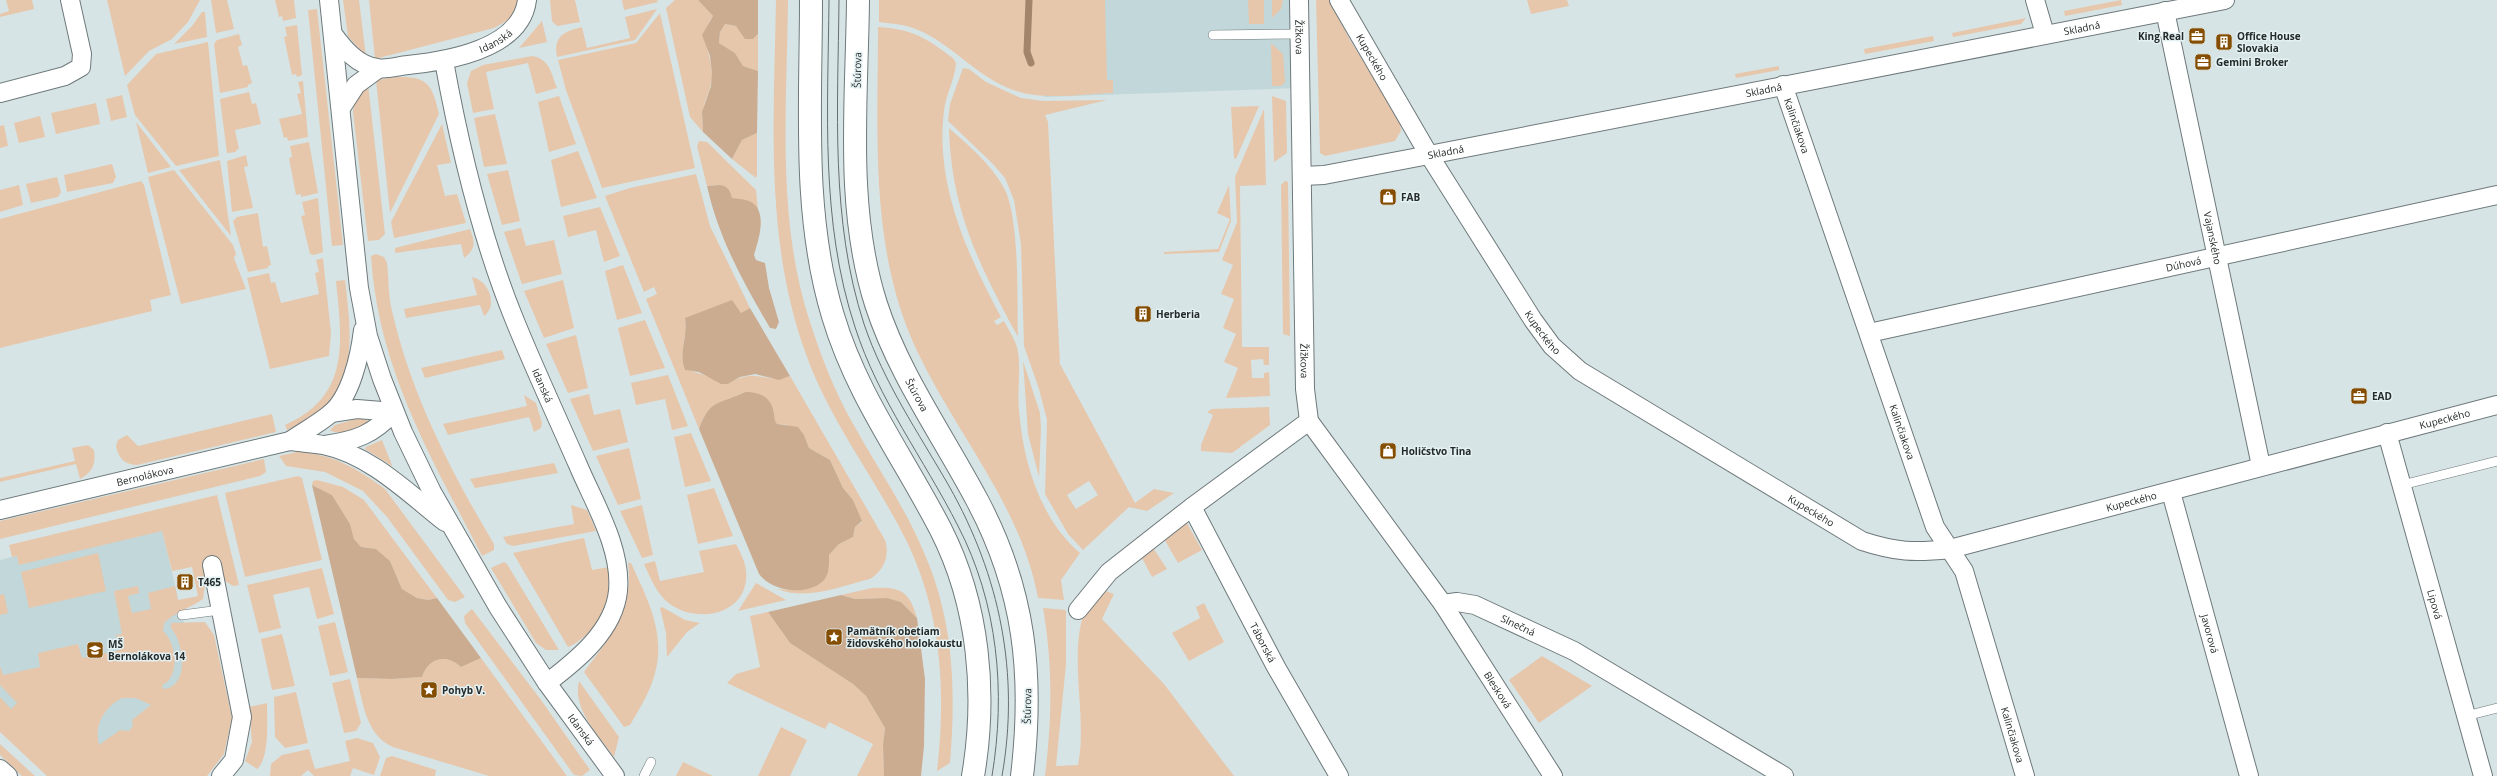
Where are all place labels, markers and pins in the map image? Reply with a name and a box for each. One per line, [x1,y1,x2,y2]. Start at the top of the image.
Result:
office icon: King Real [2187,26,2207,46]
place label: King Real [2138,29,2184,43]
place label: Office House Slovakia [2237,29,2301,55]
building icon: Office House Slovakia [2214,32,2234,52]
office icon: Gemini Broker [2193,52,2213,72]
place label: Gemini Broker [2216,55,2289,69]
shop icon: FAB [1378,187,1398,207]
place label: FAB [1401,190,1420,204]
building icon: Herberia [1133,304,1153,324]
place label: Herberia [1156,307,1200,321]
office icon: EAD [2349,386,2369,406]
place label: EAD [2372,389,2392,403]
shop icon: Holičstvo Tina [1378,441,1398,461]
place label: Holičstvo Tina [1401,444,1471,458]
building icon: T465 [175,572,195,592]
place label: T465 [198,575,221,589]
place label: Pamätník obetiam židovského holokaustu [847,624,962,650]
place icon: Pamätník obetiam židovského holokaustu [824,627,844,647]
place label: MŠ Bernolákova 14 [108,637,185,663]
school or university icon: MŠ Bernolákova 14 [85,640,105,660]
place icon: Pohyb V. [419,680,439,700]
place label: Pohyb V. [442,683,485,697]

